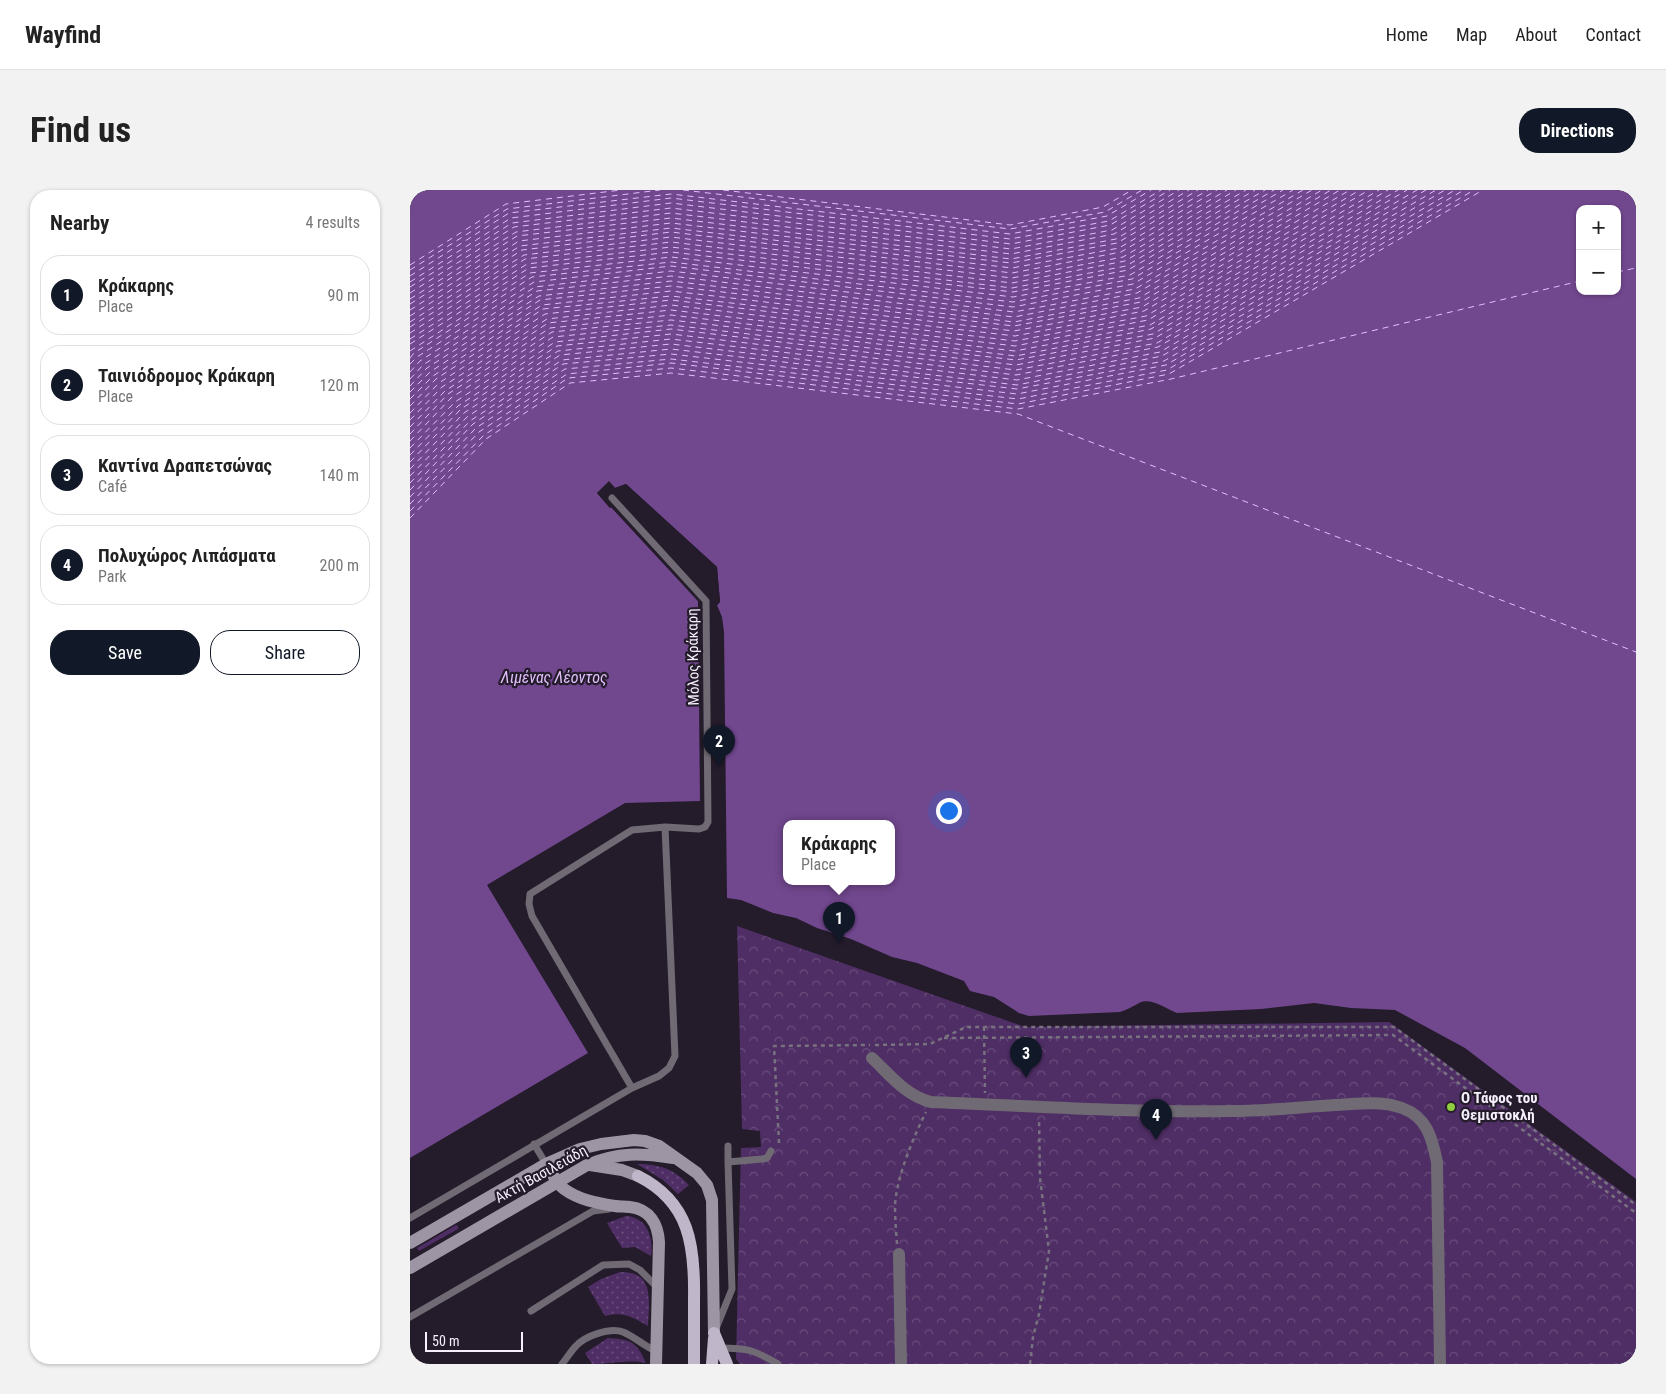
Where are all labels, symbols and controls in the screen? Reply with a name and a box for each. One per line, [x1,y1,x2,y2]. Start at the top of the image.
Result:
text: Wayfind [25,21,101,49]
text: Home [1386,24,1428,45]
text: Map [1456,24,1487,45]
text: About [1515,24,1557,45]
text: Contact [1585,24,1641,45]
button: Directions [1519,108,1636,153]
text: Find us [30,110,131,151]
map controls [1576,205,1621,295]
button: + [1576,205,1621,250]
text: Nearby [50,211,109,235]
text: 4 results [305,213,360,232]
button: − [1576,250,1621,295]
text: Κράκαρης [98,274,174,297]
text: 1 [63,286,71,305]
text: 90 m [327,286,359,305]
text: Place [98,297,133,316]
text: Ταινιόδρομος Κράκαρη [98,364,275,387]
text: 2 [63,376,71,395]
text: 120 m [320,376,359,395]
text: Place [98,387,133,406]
text: Καντίνα Δραπετσώνας [98,454,272,477]
text: 3 [63,466,71,485]
text: 140 m [320,466,359,485]
text: Café [98,477,127,496]
text: Πολυχώρος Λιπάσματα [98,544,276,567]
text: 4 [63,556,71,575]
text: 200 m [320,556,359,575]
text: Park [98,567,127,586]
street label: Μόλος Κράκαρη [683,608,703,706]
button: Save [50,630,200,675]
button: Share [210,630,360,675]
water label: Λιμένας Λέοντος [500,668,607,687]
pin: 2 [703,725,735,766]
your location [936,798,962,824]
popup [783,820,895,885]
text: Κράκαρης [801,832,877,855]
text: Place [801,855,836,874]
pin: 1 [823,902,855,943]
pin: 3 [1010,1037,1042,1078]
place label: Ο Τάφος του Θεμιστοκλή [1461,1089,1537,1124]
pin: 4 [1140,1099,1172,1140]
marker: Ο Τάφος του Θεμιστοκλή [1445,1101,1457,1113]
street label: Ακτή Βασιλειάδη [492,1141,590,1207]
scale bar [425,1329,522,1352]
text: 50 m [432,1333,460,1349]

